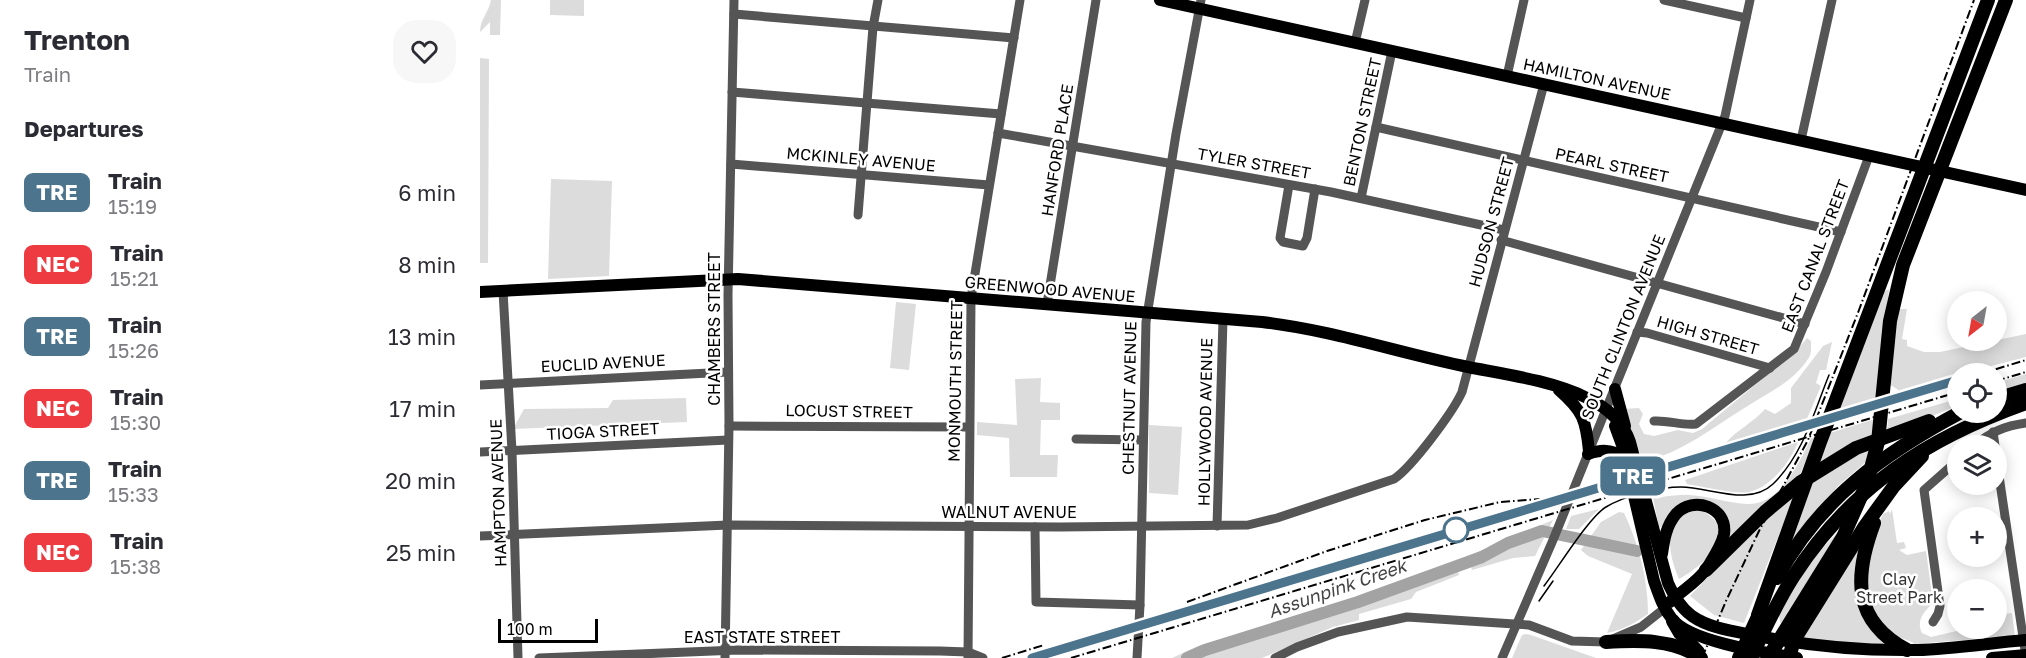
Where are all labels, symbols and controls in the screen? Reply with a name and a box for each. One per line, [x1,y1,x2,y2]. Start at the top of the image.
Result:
button: heart [393,20,456,83]
text: Trenton [24,23,130,56]
street label: HAMILTON AVENUE [1521,54,1673,104]
street label: BENTON STREET [1339,56,1385,188]
text: Train [24,62,71,86]
street label: HANFORD PLACE [1037,82,1077,218]
text: Departures [24,115,143,142]
street label: MCKINLEY AVENUE [786,143,936,175]
street label: TYLER STREET [1196,143,1312,183]
street label: PEARL STREET [1553,143,1671,187]
street label: HUDSON STREET [1464,155,1518,289]
text: Train [108,167,162,194]
street label: EAST CANAL STREET [1777,177,1853,335]
text: TRE [36,179,78,205]
text: 6 min [398,179,456,206]
text: 15:19 [108,194,157,218]
street label: SOUTH CLINTON AVENUE [1577,231,1669,423]
text: Train [110,239,164,266]
text: NEC [36,251,80,277]
text: 8 min [398,251,456,278]
street label: CHAMBERS STREET [704,252,724,406]
text: 15:21 [110,266,158,290]
street label: GREENWOOD AVENUE [964,272,1136,306]
north arrow [1947,291,2007,351]
map controls [1947,291,2007,639]
street label: MONMOUTH STREET [944,300,966,462]
text: Train [108,311,162,338]
street label: HIGH STREET [1655,311,1761,359]
street label: CHESTNUT AVENUE [1118,321,1140,475]
text: TRE [36,323,78,349]
text: 13 min [388,323,456,350]
text: 15:26 [108,338,159,362]
street label: HOLLYWOOD AVENUE [1194,338,1216,506]
street label: EUCLID AVENUE [540,350,666,376]
button: locate [1947,363,2007,423]
text: Train [110,383,164,410]
text: NEC [36,395,80,421]
text: 17 min [389,395,456,422]
street label: LOCUST STREET [785,400,913,422]
text: 15:30 [110,410,161,434]
street label: TIOGA STREET [546,418,660,444]
street label: HAMPTON AVENUE [485,419,511,567]
button: layers [1947,435,2007,495]
text: Train [108,455,162,482]
line badge: TRE [1598,456,1668,496]
text: TRE [1612,463,1654,489]
text: TRE [36,467,78,493]
text: 20 min [385,467,456,494]
text: 15:33 [108,482,159,506]
street label: WALNUT AVENUE [941,502,1077,522]
button: + [1947,507,2007,567]
unlabelled marker [1443,517,1469,543]
text: Train [110,527,164,554]
text: NEC [36,539,80,565]
text: 25 min [386,539,456,566]
water label: Assunpink Creek [1265,553,1411,622]
text: 15:38 [110,554,161,578]
park label: Clay Street Park [1856,569,1942,607]
button: − [1947,579,2007,639]
scale bar [498,616,598,644]
text: 100 m [507,619,553,639]
street label: EAST STATE STREET [684,627,840,647]

